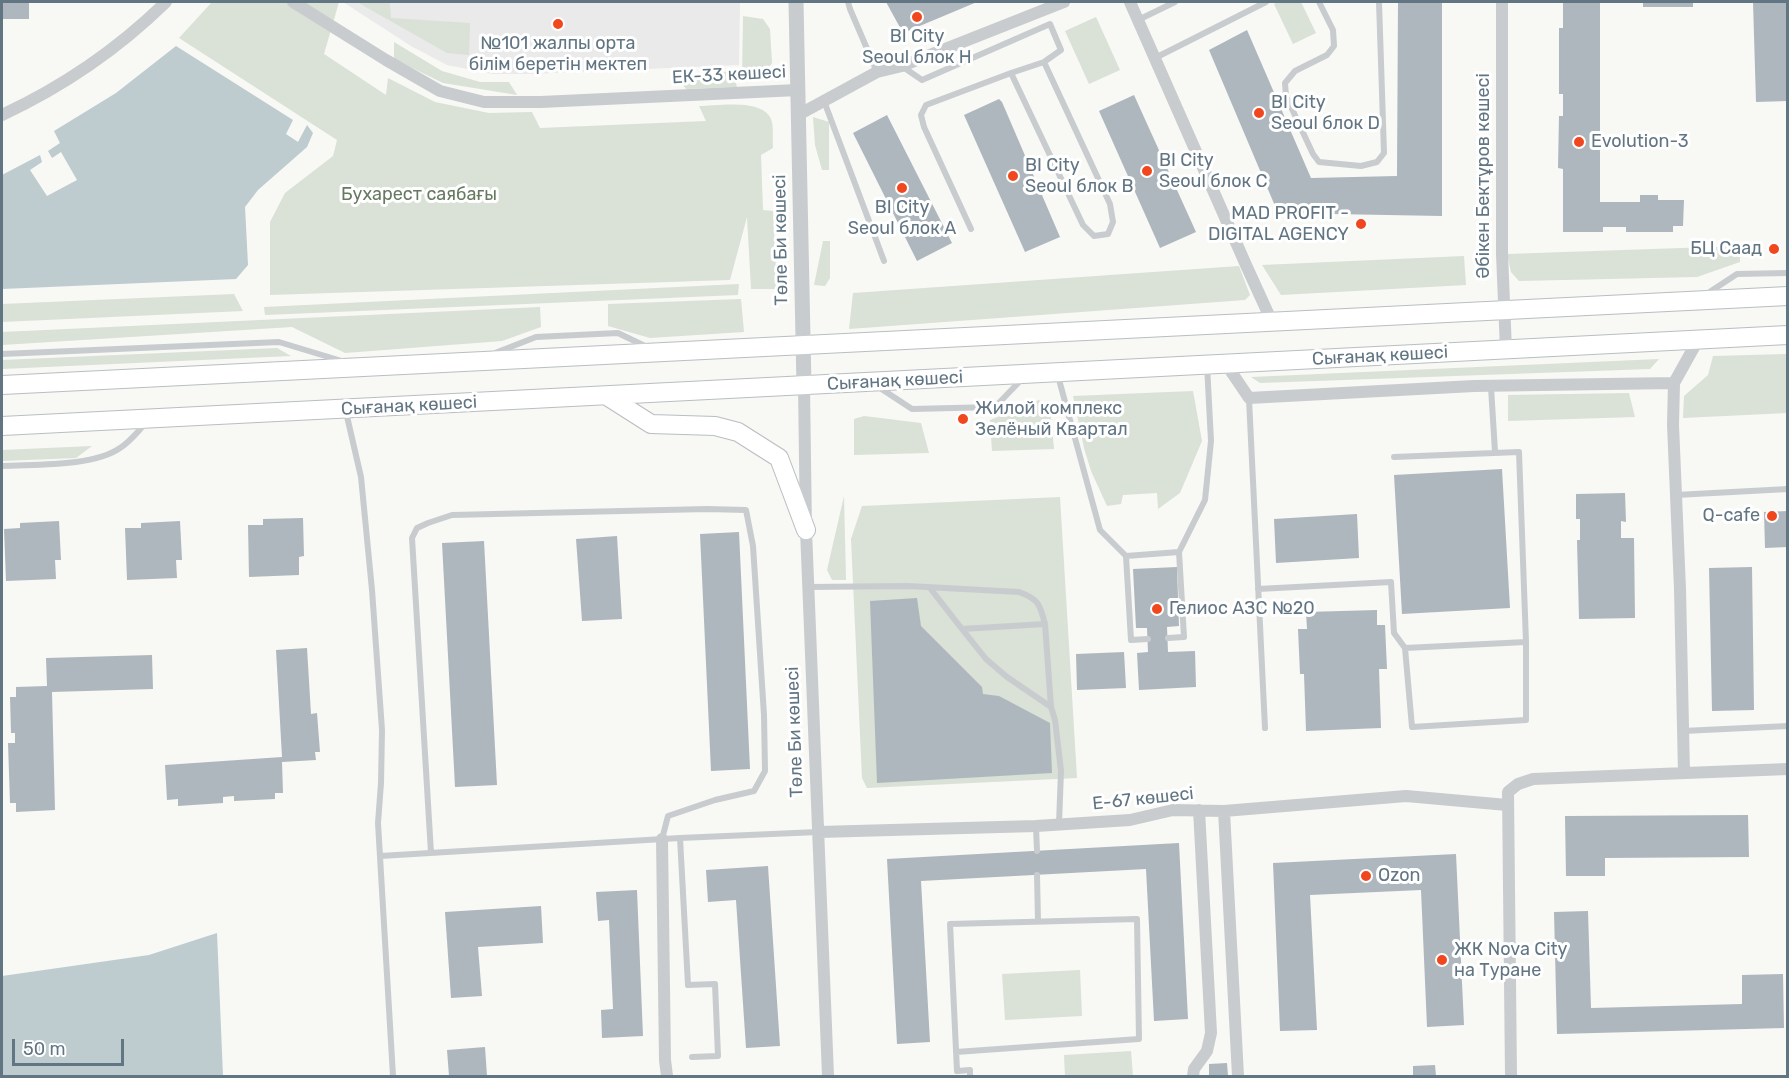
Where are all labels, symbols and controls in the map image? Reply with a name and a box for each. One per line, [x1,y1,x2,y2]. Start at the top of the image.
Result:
marker: BI City Seoul блок H [910,10,924,24]
marker: №101 жалпы орта білім беретін мектеп [551,17,565,31]
place label: BI City Seoul блок H [862,26,972,68]
place label: №101 жалпы орта білім беретін мектеп [469,33,647,76]
street label: ЕК-33 көшесі [671,61,787,89]
street label: Әбікен Бектұров көшесі [1473,73,1495,279]
place label: BI City Seoul блок D [1271,92,1380,134]
marker: BI City Seoul блок D [1252,106,1266,120]
place label: Evolution-3 [1591,131,1689,153]
marker: Evolution-3 [1572,135,1586,149]
place label: BI City Seoul блок C [1159,150,1268,192]
place label: BI City Seoul блок B [1025,155,1134,198]
marker: BI City Seoul блок C [1140,164,1154,178]
marker: BI City Seoul блок B [1006,169,1020,183]
street label: Төле Би көшесі [769,174,793,306]
marker: BI City Seoul блок A [895,181,909,195]
park label: Бухарест саябағы [341,184,497,206]
place label: BI City Seoul блок A [848,197,956,240]
place label: MAD PROFIT - DIGITAL AGENCY [1208,203,1349,246]
marker: MAD PROFIT - DIGITAL AGENCY [1354,217,1368,231]
place label: БЦ Саад [1690,238,1762,260]
marker: БЦ Саад [1767,242,1781,256]
street label: Сығанақ көшесі [1311,342,1449,370]
street label: Сығанақ көшесі [826,367,964,395]
street label: Сығанақ көшесі [340,392,478,420]
place label: Жилой комплекс Зелёный Квартал [975,398,1128,440]
marker: Жилой комплекс Зелёный Квартал [956,412,970,426]
place label: Q-cafe [1702,505,1760,527]
marker: Q-cafe [1765,509,1779,523]
place label: Гелиос АЗС №20 [1169,598,1315,620]
marker: Гелиос АЗС №20 [1150,602,1164,616]
street label: Төле Би көшесі [782,666,808,798]
street label: Е-67 көшесі [1091,783,1195,815]
place label: Ozon [1378,865,1420,887]
marker: Ozon [1359,869,1373,883]
place label: ЖК Nova City на Туране [1454,939,1568,982]
marker: ЖК Nova City на Туране [1435,953,1449,967]
scale bar [15,1027,128,1065]
text: 50 m [23,1038,66,1060]

